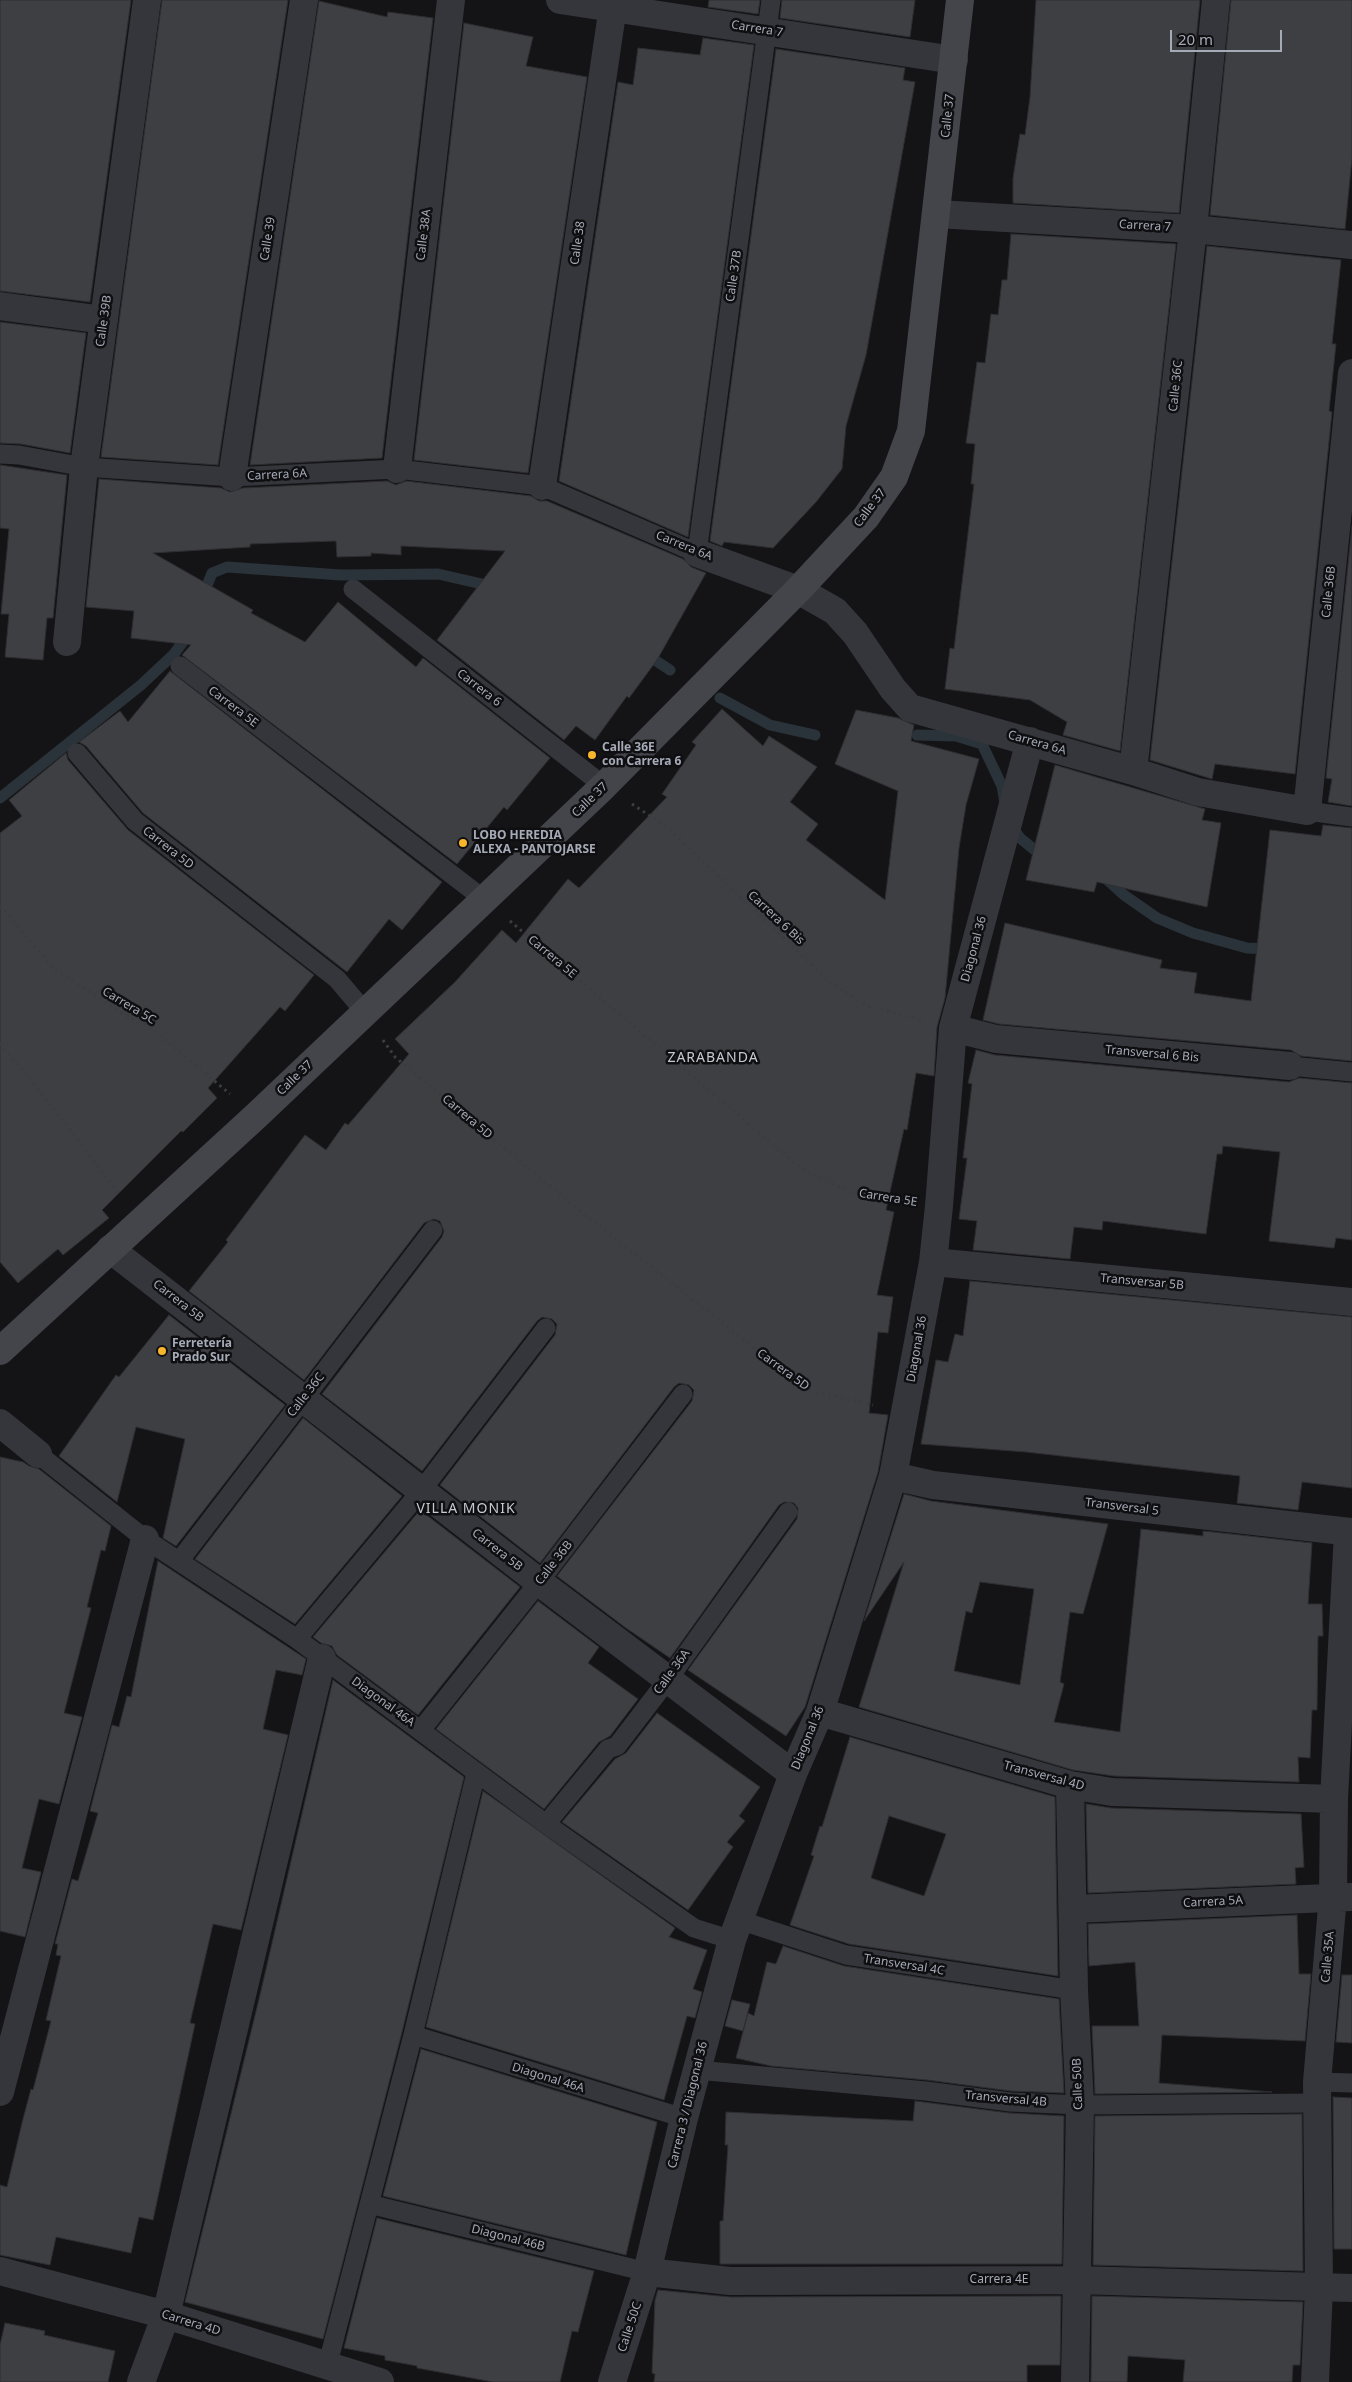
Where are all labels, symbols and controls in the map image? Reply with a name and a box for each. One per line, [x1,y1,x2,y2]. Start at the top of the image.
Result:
street label: Carrera 7 [730,18,784,40]
scale bar [1172,20,1284,52]
text: 20 m [1178,29,1213,49]
street label: Calle 37 [939,93,957,139]
street label: Calle 38A [414,208,434,262]
street label: Calle 39 [257,216,279,262]
street label: Carrera 7 [1119,217,1171,235]
street label: Calle 38 [568,220,588,266]
street label: Calle 37B [723,249,745,303]
street label: Calle 39B [93,294,115,348]
street label: Calle 36C [1166,360,1186,412]
street label: Carrera 6A [247,466,307,484]
street label: Calle 37 [851,486,889,530]
street label: Carrera 6A [654,528,714,564]
street label: Calle 36B [1319,565,1339,619]
street label: Carrera 6 [454,666,504,710]
street label: Carrera 5E [205,684,261,730]
street label: Carrera 6A [1006,728,1068,758]
place label: Calle 36E con Carrera 6 [602,741,681,769]
marker: Calle 36E con Carrera 6 [586,749,598,761]
street label: Calle 37 [569,779,611,821]
street label: Carrera 5D [140,824,196,872]
place label: LOBO HEREDIA ALEXA - PANTOJARSE [473,829,596,857]
marker: LOBO HEREDIA ALEXA - PANTOJARSE [457,837,469,849]
street label: Carrera 6 Bis [745,888,807,948]
street label: Diagonal 36 [958,915,990,983]
street label: Carrera 5E [525,933,579,981]
street label: Carrera 5C [100,984,158,1028]
street label: Transversal 6 Bis [1105,1043,1199,1065]
district label: ZARABANDA [666,1050,760,1066]
street label: Calle 37 [274,1057,316,1099]
street label: Carrera 5D [439,1092,495,1142]
street label: Carrera 5E [858,1186,918,1210]
street label: Transversar 5B [1100,1271,1184,1293]
street label: Carrera 5B [150,1277,206,1325]
street label: Diagonal 36 [904,1315,930,1383]
place label: Ferretería Prado Sur [172,1337,232,1365]
marker: Ferretería Prado Sur [156,1345,168,1357]
street label: Carrera 5D [754,1346,812,1394]
street label: Calle 36C [284,1370,328,1420]
street label: Transversal 5 [1084,1495,1160,1519]
district label: VILLA MONIK [415,1501,517,1517]
street label: Carrera 5B [469,1526,525,1574]
street label: Calle 36B [532,1538,576,1588]
street label: Calle 36A [651,1647,693,1697]
street label: Diagonal 46A [348,1674,418,1730]
street label: Diagonal 36 [789,1704,827,1772]
street label: Transversal 4D [1002,1758,1086,1794]
street label: Carrera 5A [1183,1893,1243,1911]
street label: Calle 35A [1319,1931,1337,1983]
street label: Transversal 4C [863,1952,945,1978]
street label: Carrera 3 / Diagonal 36 [665,2040,711,2170]
street label: Calle 50B [1070,2058,1086,2110]
street label: Diagonal 46A [510,2060,586,2096]
street label: Transversal 4B [965,2088,1047,2110]
street label: Diagonal 46B [470,2222,546,2254]
street label: Carrera 4E [970,2273,1028,2287]
street label: Calle 50C [615,2300,645,2354]
street label: Carrera 4D [160,2307,222,2339]

